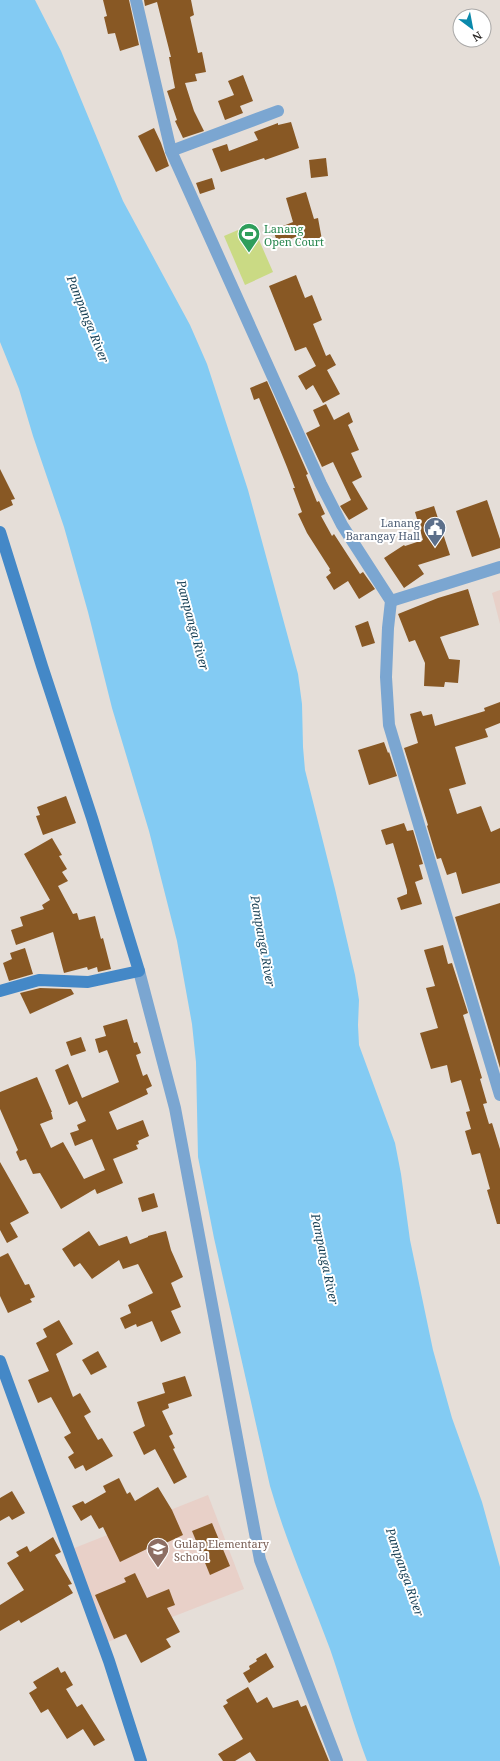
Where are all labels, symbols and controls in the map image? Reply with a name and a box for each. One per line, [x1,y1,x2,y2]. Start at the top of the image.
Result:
north arrow [452,8,492,48]
text: N [470,28,485,46]
sports icon: Lanang Open Court [236,221,262,254]
place label: Lanang Open Court [264,221,324,249]
water label: Pampanga River [62,272,113,365]
place label: Lanang Barangay Hall [346,515,421,543]
public building icon: Lanang Barangay Hall [422,515,448,548]
water label: Pampanga River [173,577,213,672]
water label: Pampanga River [246,893,279,988]
water label: Pampanga River [307,1211,343,1306]
water label: Pampanga River [382,1525,428,1619]
school or university icon: Gulap Elementary School [145,1536,171,1569]
place label: Gulap Elementary School [174,1536,270,1564]

